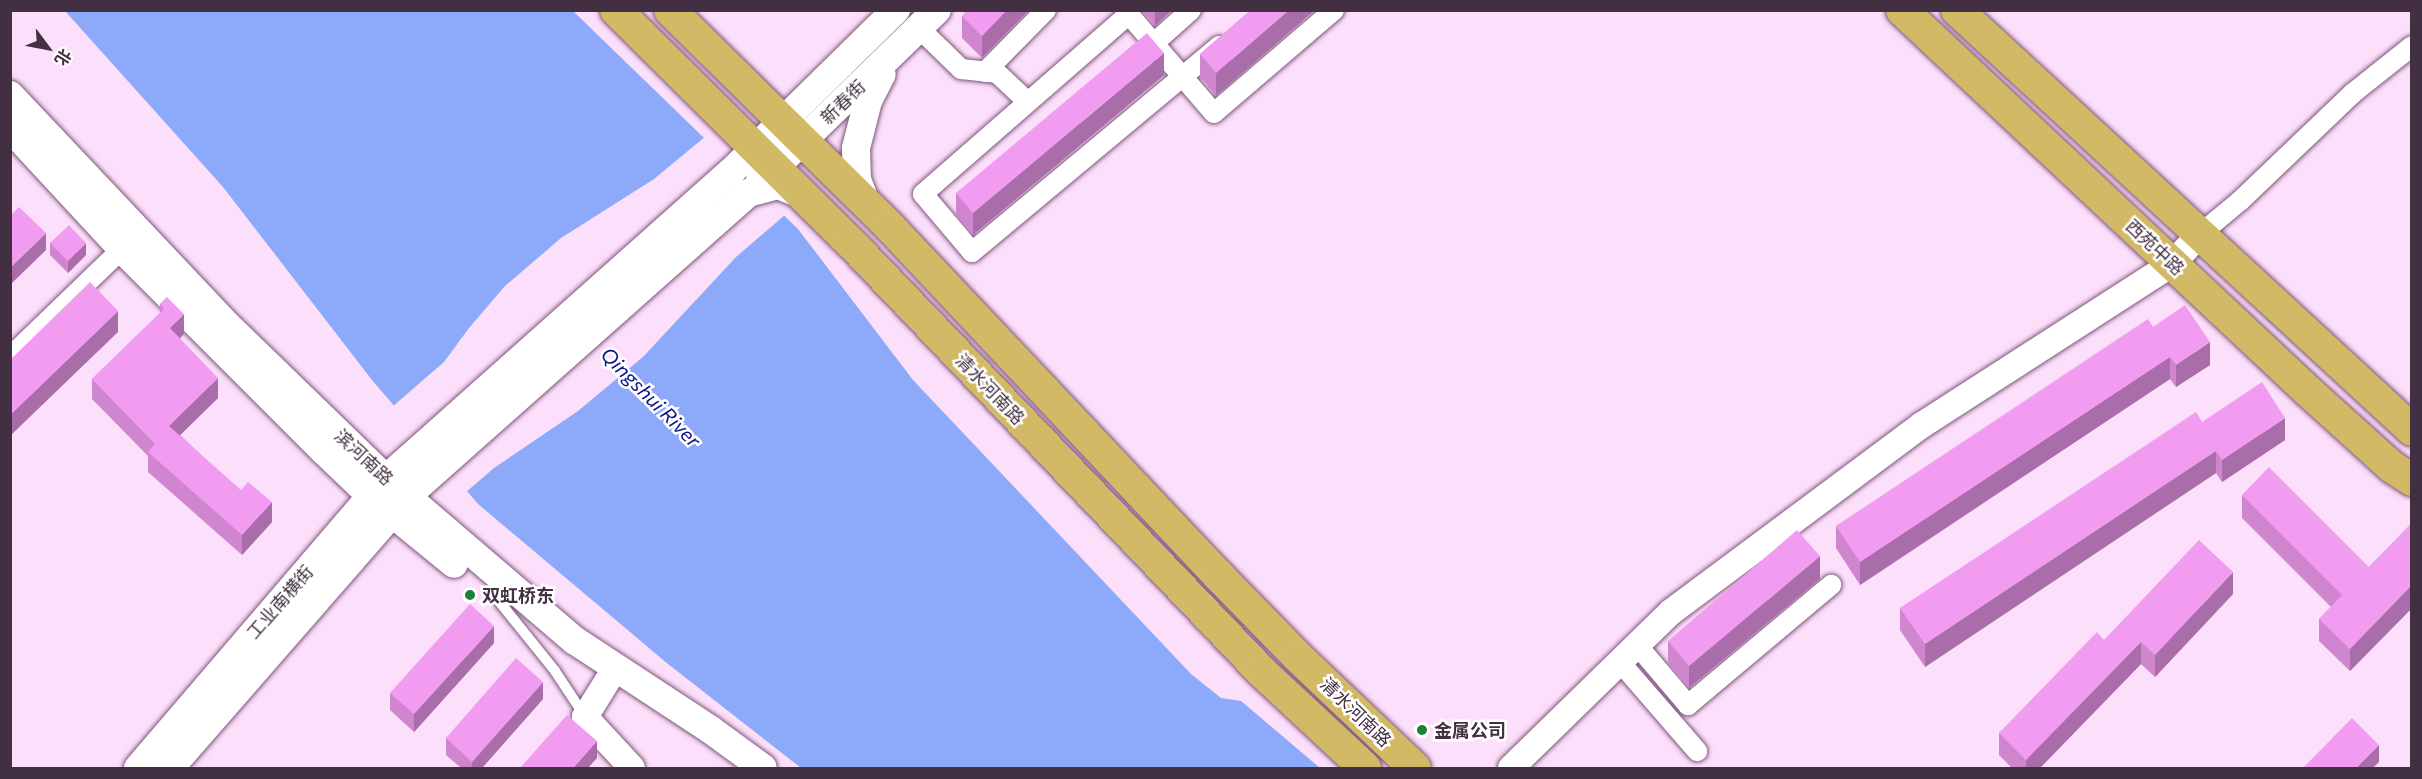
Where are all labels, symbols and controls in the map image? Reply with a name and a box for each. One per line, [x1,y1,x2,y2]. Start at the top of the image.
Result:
north arrow [18,18,78,78]
text: 北 [51,46,76,70]
street label: 新春街 [816,75,870,129]
street label: 西苑中路 [2121,215,2189,279]
water label: Qingshui River [596,342,706,452]
street label: 清水河南路 [951,349,1029,429]
street label: 滨河南路 [330,425,398,489]
street label: 工业南横街 [242,561,318,643]
place label: 双虹桥东 [482,584,554,606]
marker: 双虹桥东 [463,588,477,602]
street label: 清水河南路 [1316,673,1396,751]
place label: 金属公司 [1434,719,1506,741]
marker: 金属公司 [1415,723,1429,737]

